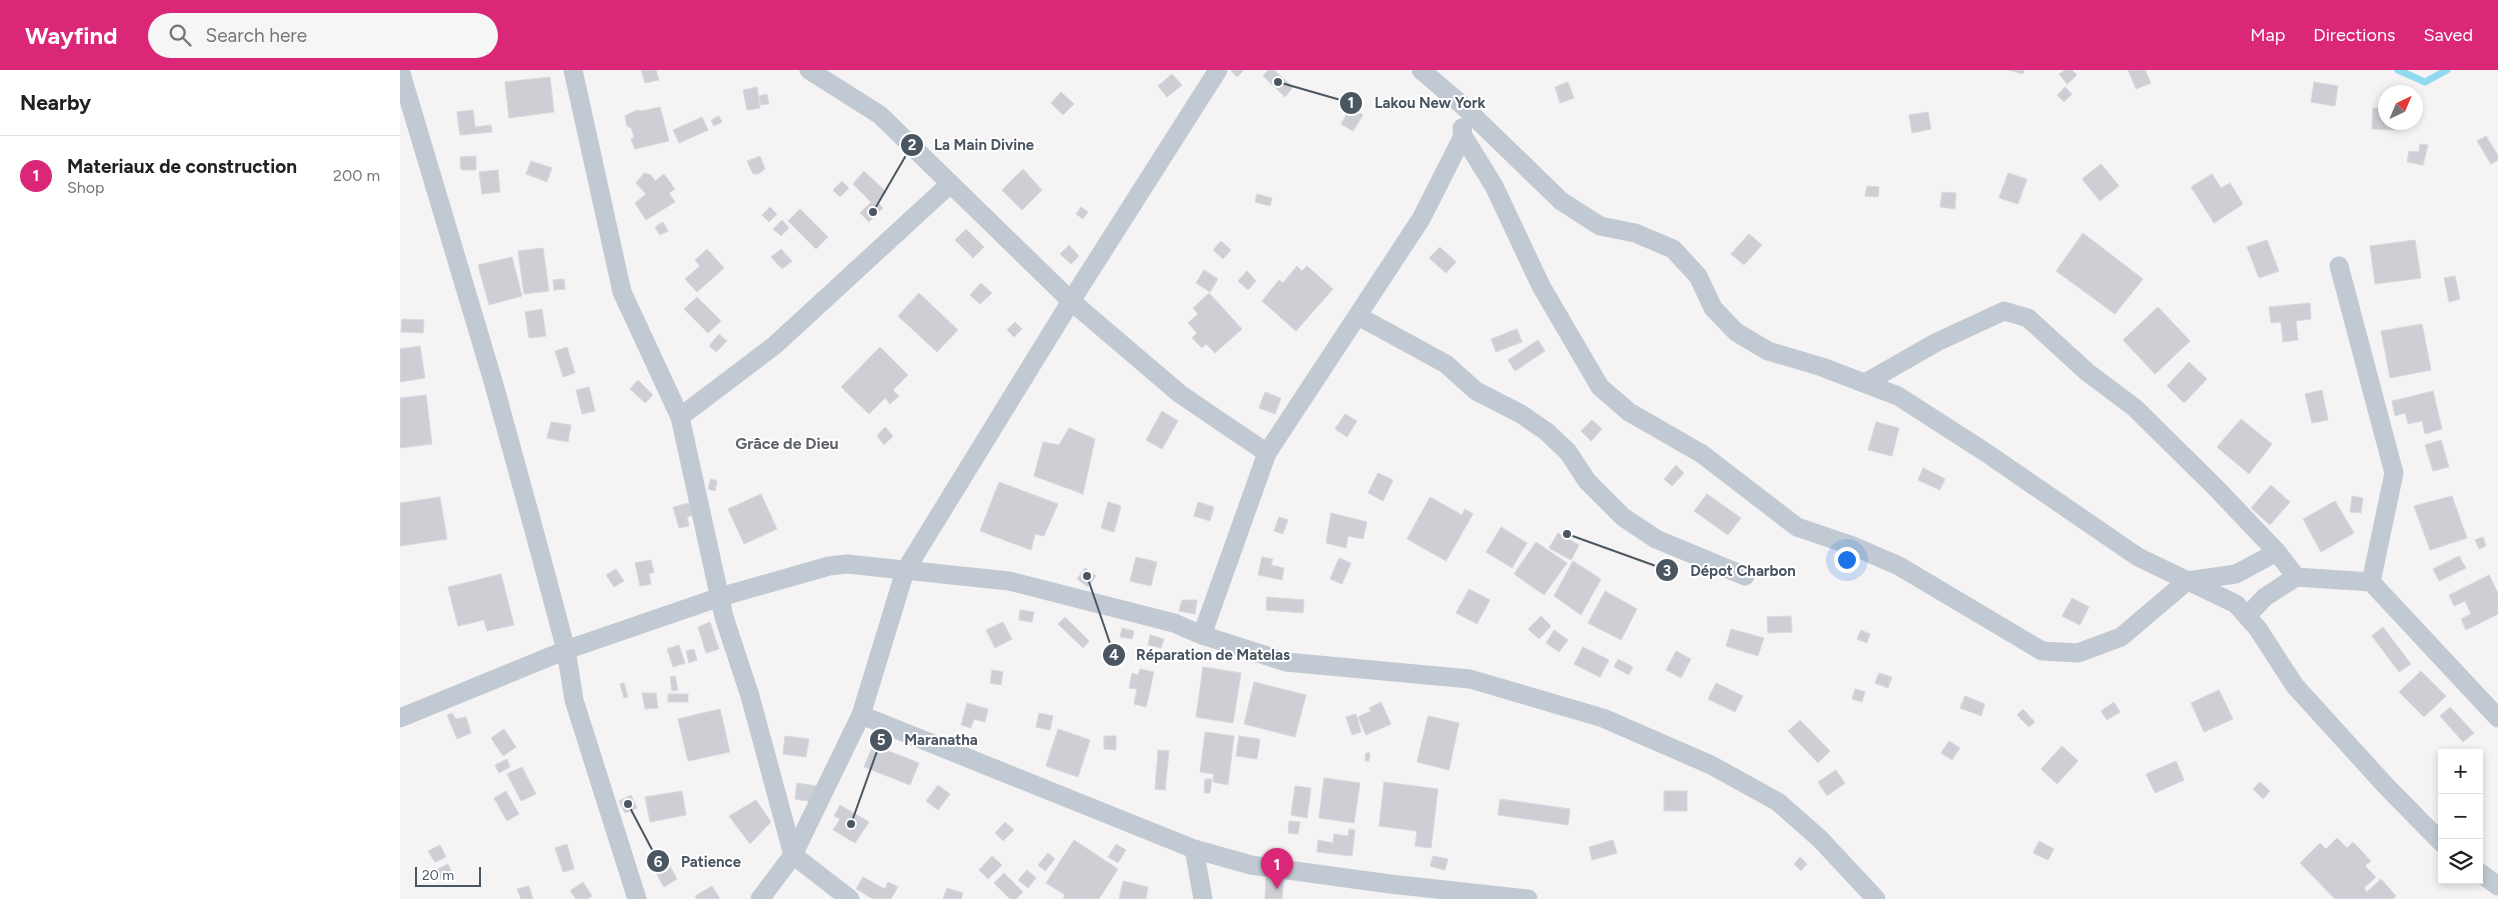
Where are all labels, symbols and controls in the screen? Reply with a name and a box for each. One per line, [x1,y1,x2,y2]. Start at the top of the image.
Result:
search box [148,13,498,58]
text: Wayfind [25,21,118,50]
icon: search [166,21,194,49]
text: Search here [206,24,307,47]
text: Map [2250,24,2285,46]
text: Directions [2313,24,2395,46]
text: Saved [2423,24,2473,46]
north arrow [2378,85,2423,130]
callout: Lakou New York [1339,88,1495,118]
text: Nearby [20,90,91,115]
text: 1 [1348,94,1354,112]
text: Lakou New York [1374,94,1486,112]
callout: La Main Divine [899,130,1044,160]
text: 2 [908,136,917,154]
text: La Main Divine [934,136,1035,154]
text: Materiaux de construction [67,155,297,178]
text: 1 [33,166,39,185]
text: 200 m [333,166,380,185]
text: Shop [67,178,105,197]
district label: Grâce de Dieu [735,434,839,453]
your location [1834,547,1860,573]
callout: Dépot Charbon [1655,555,1805,585]
text: 3 [1663,562,1671,580]
text: Dépot Charbon [1690,562,1796,580]
callout: Réparation de Matelas [1101,640,1300,670]
text: 4 [1109,646,1119,664]
text: Réparation de Matelas [1136,646,1290,664]
callout: Maranatha [869,725,988,755]
text: 5 [877,731,886,749]
text: Maranatha [904,731,978,749]
map controls [2438,749,2483,884]
button: + [2438,749,2483,794]
button: − [2438,794,2483,839]
button: layers [2438,839,2483,884]
callout: Patience [646,846,751,876]
pin: 1 [1261,848,1293,889]
text: 6 [654,853,663,871]
text: Patience [681,853,742,871]
scale bar [415,864,481,887]
text: 20 m [422,867,454,884]

